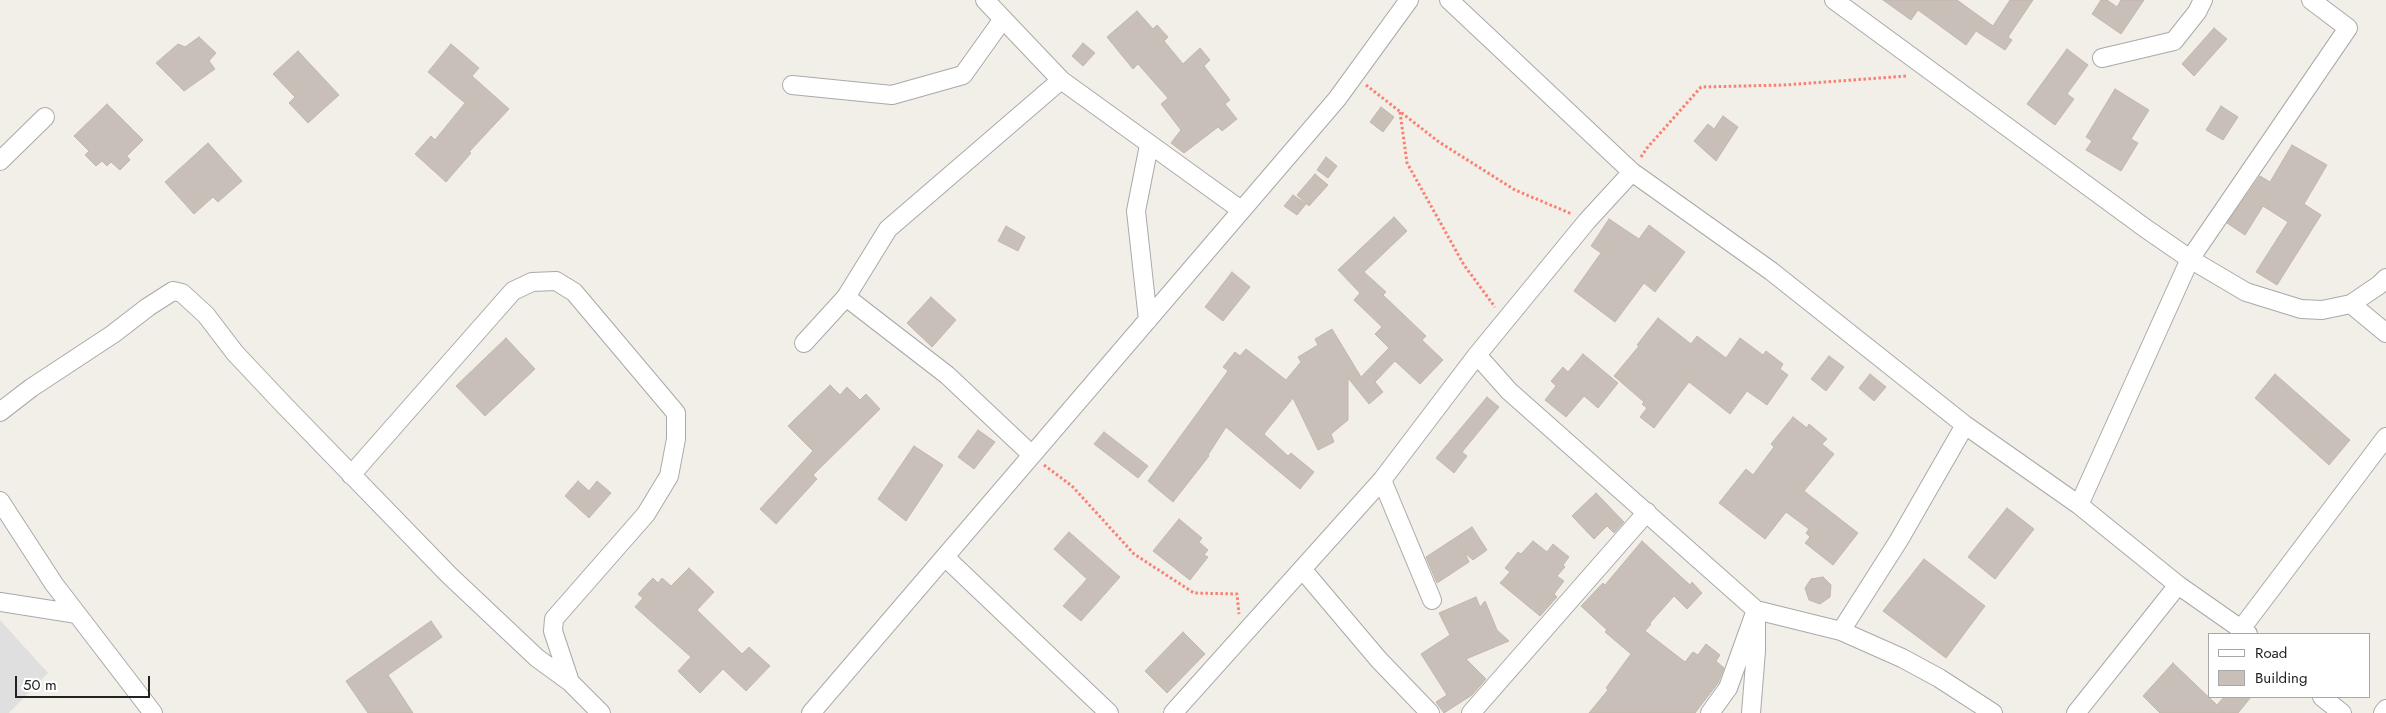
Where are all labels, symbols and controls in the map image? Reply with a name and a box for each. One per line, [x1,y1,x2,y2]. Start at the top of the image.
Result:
legend [2208,633,2371,698]
text: Road [2255,642,2287,664]
scale bar [18,666,152,698]
text: Building [2255,667,2307,689]
text: 50 m [23,674,57,696]

